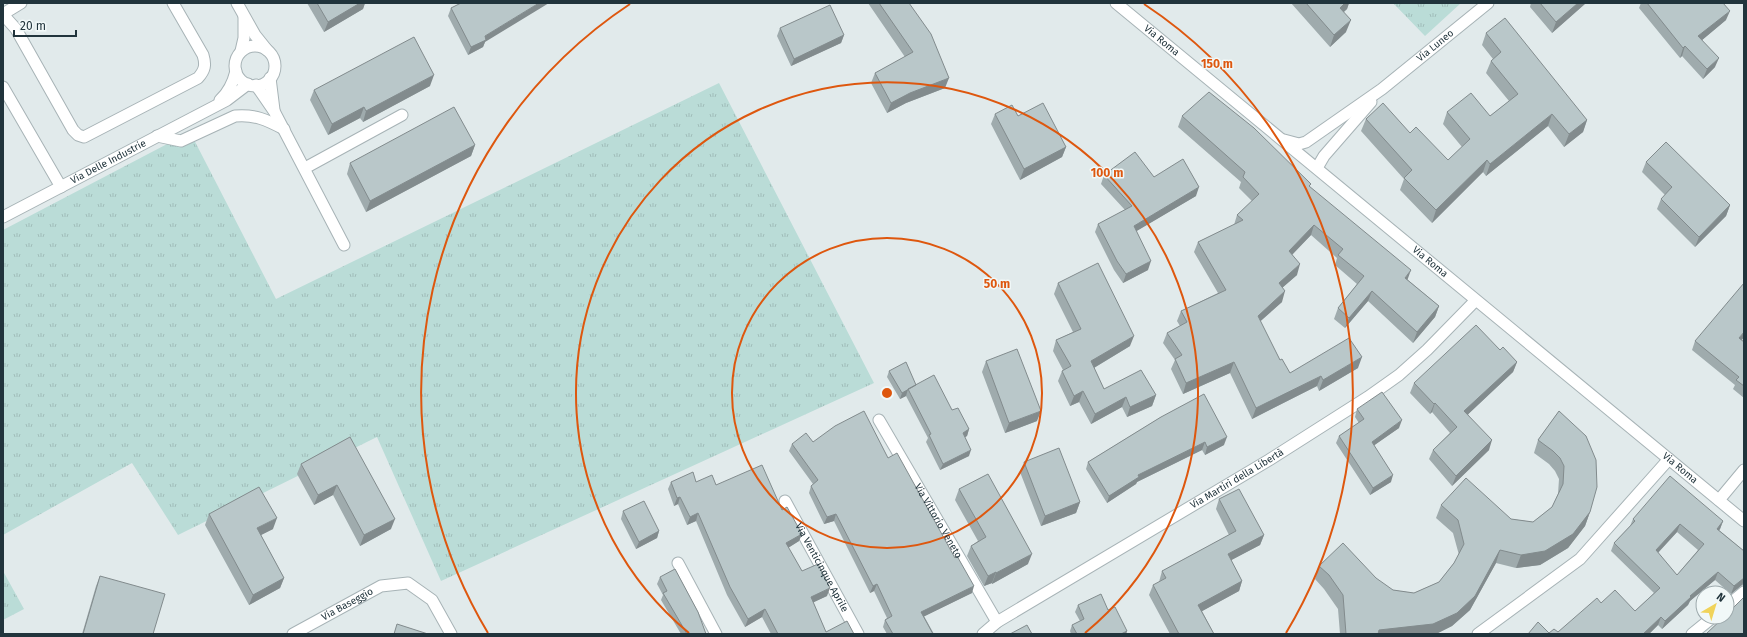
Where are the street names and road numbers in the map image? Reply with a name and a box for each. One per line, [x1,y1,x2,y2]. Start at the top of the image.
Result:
street label: Via Roma [1141,22,1182,59]
street label: Via Luneo [1414,27,1456,64]
street label: Via Delle Industrie [69,137,148,187]
street label: Via Roma [1410,244,1450,280]
street label: Via Martiri della Libertà [1188,446,1286,511]
street label: Via Roma [1660,450,1700,486]
street label: Via Vittorio Veneto [912,482,965,561]
street label: Via Venticinque Aprile [792,521,851,614]
street label: Via Baseggio [319,585,376,623]

